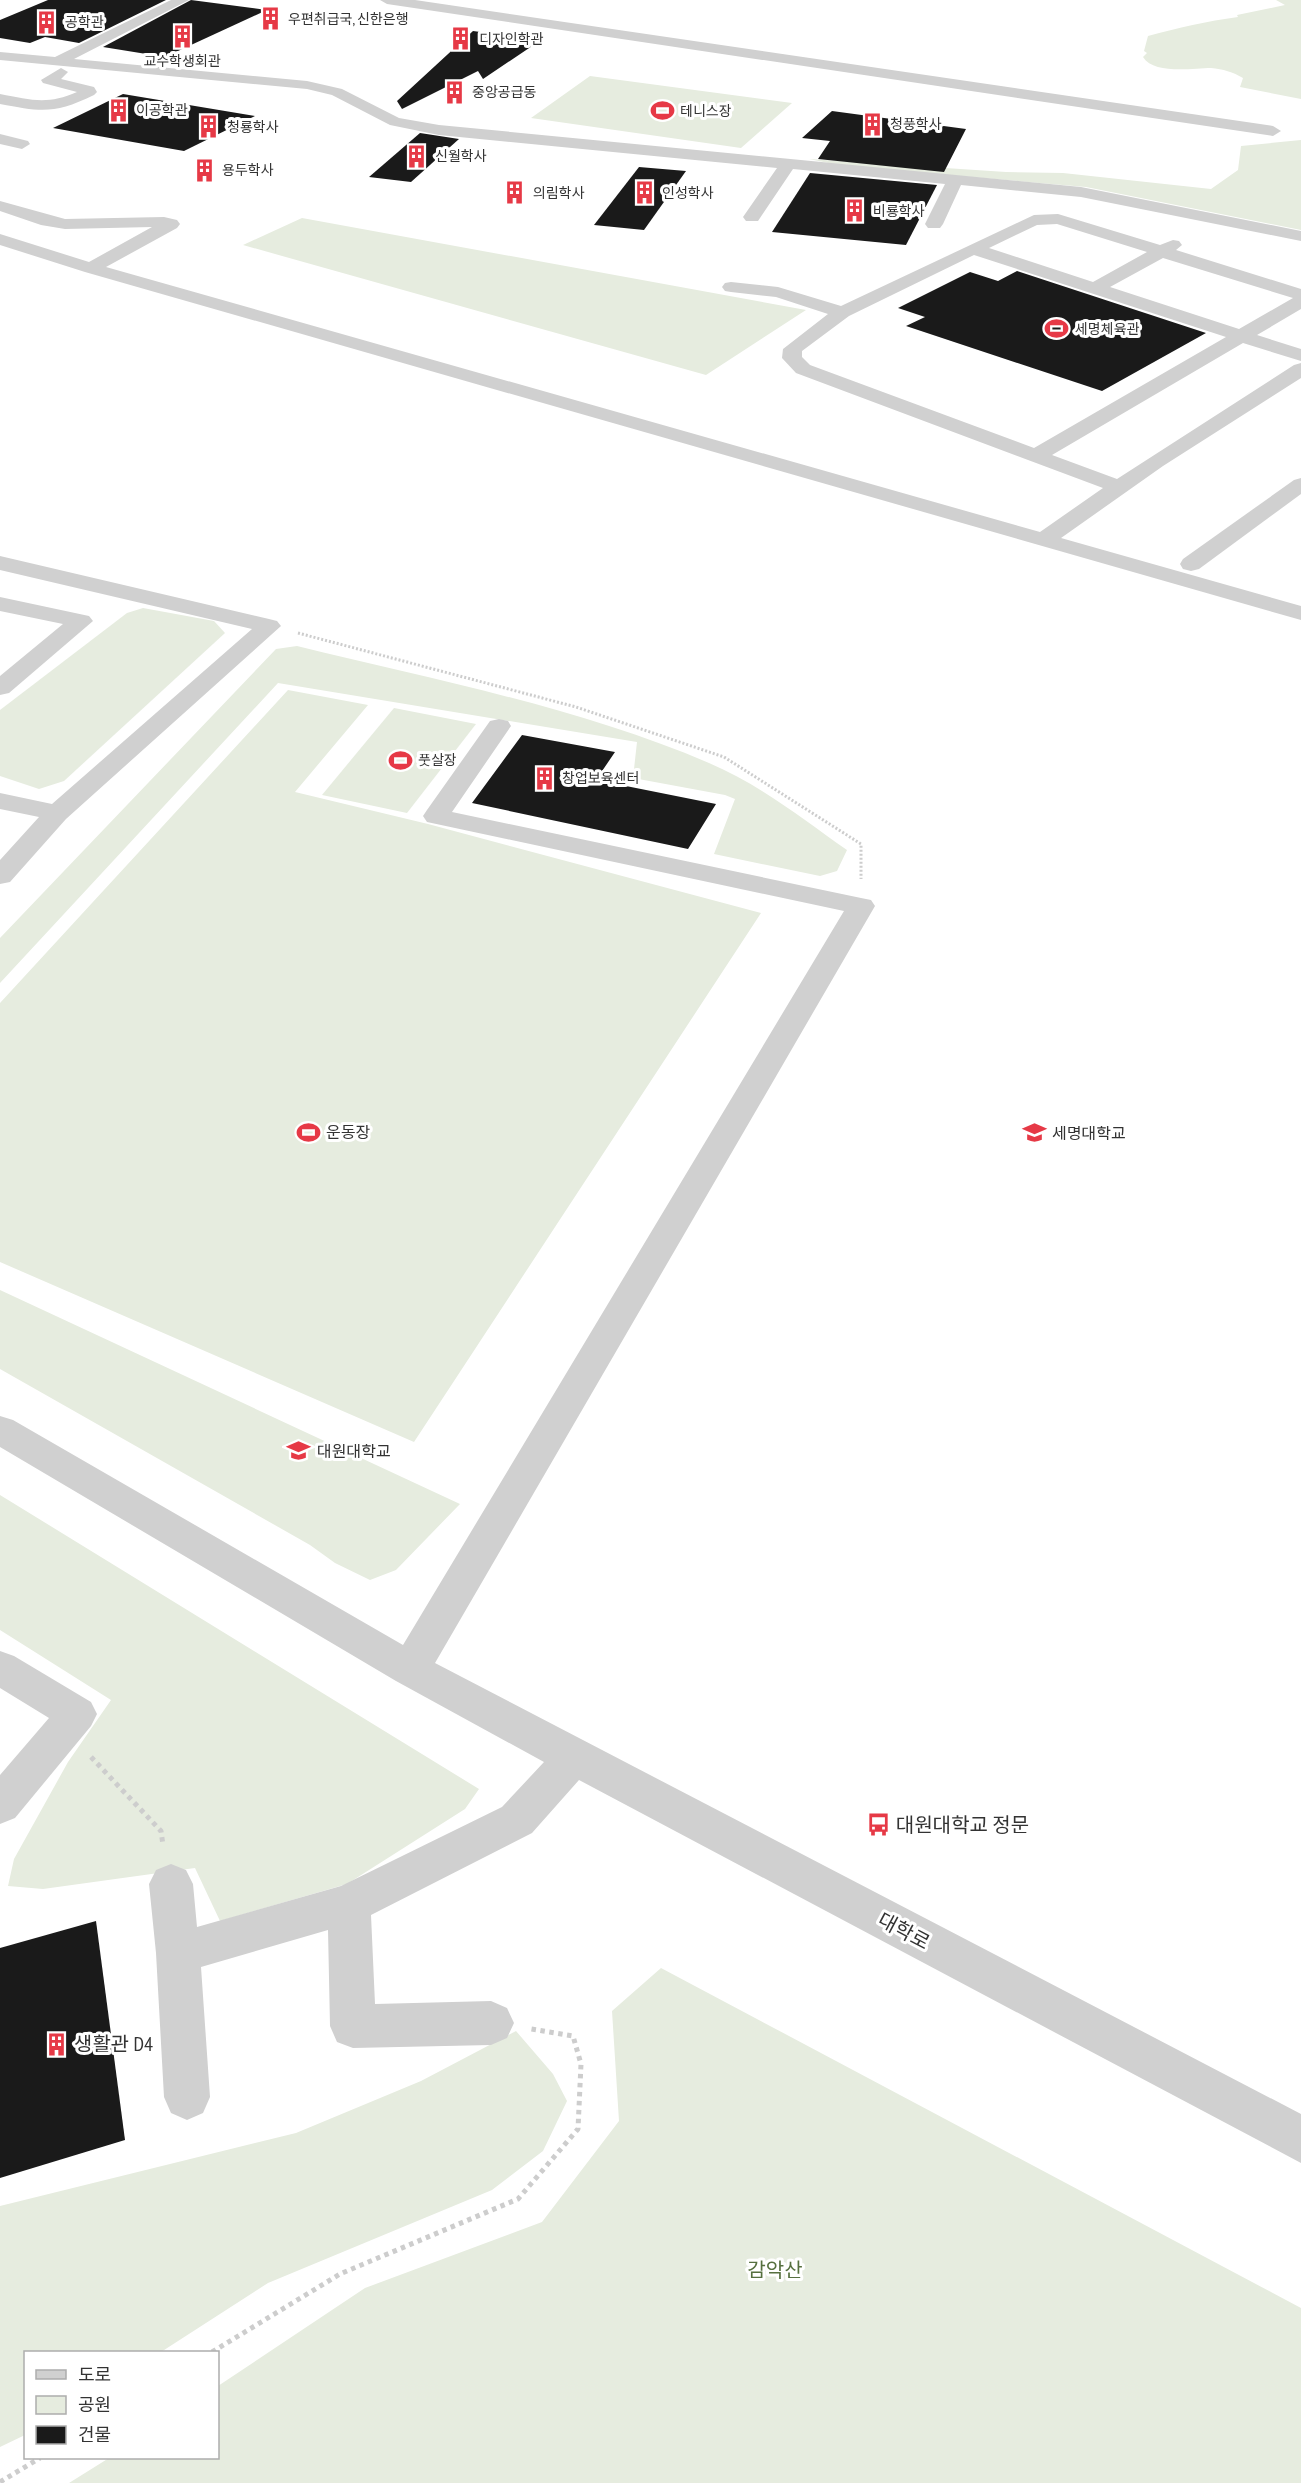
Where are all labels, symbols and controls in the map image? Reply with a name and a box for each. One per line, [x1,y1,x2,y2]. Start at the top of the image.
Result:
building icon: 우편취급국, 신한은행 [257,6,283,32]
building icon: 공학관 [34,9,60,35]
place label: 우편취급국, 신한은행 [288,10,409,28]
place label: 공학관 [65,13,104,31]
building icon: 교수학생회관 [169,24,195,50]
building icon: 디자인학관 [448,26,474,52]
place label: 디자인학관 [479,30,544,48]
place label: 교수학생회관 [143,52,221,70]
building icon: 중앙공급동 [441,79,467,105]
place label: 중앙공급동 [472,83,537,101]
building icon: 이공학관 [105,97,131,123]
sports icon: 테니스장 [649,98,675,124]
place label: 이공학관 [136,101,188,119]
place label: 테니스장 [680,102,732,120]
building icon: 청풍학사 [859,111,885,137]
building icon: 청룡학사 [196,114,222,140]
place label: 청풍학사 [890,115,942,133]
place label: 청룡학사 [227,118,279,136]
building icon: 신월학사 [404,143,430,169]
place label: 신월학사 [435,147,487,165]
building icon: 용두학사 [191,157,217,183]
place label: 용두학사 [222,161,274,179]
building icon: 의림학사 [502,180,528,206]
building icon: 인성학사 [631,180,657,206]
place label: 의림학사 [533,184,585,202]
place label: 인성학사 [662,184,714,202]
building icon: 비룡학사 [842,198,868,224]
place label: 비룡학사 [873,202,925,220]
sports icon: 세명체육관 [1044,316,1070,342]
place label: 세명체육관 [1075,320,1140,338]
sports icon: 풋살장 [387,747,413,773]
place label: 풋살장 [418,751,457,769]
building icon: 창업보육센터 [531,765,557,791]
place label: 창업보육센터 [562,769,639,787]
sports icon: 운동장 [295,1119,321,1145]
school or university icon: 세명대학교 [1021,1120,1047,1146]
place label: 운동장 [326,1122,370,1142]
place label: 세명대학교 [1052,1123,1126,1143]
school or university icon: 대원대학교 [286,1438,312,1464]
place label: 대원대학교 [317,1441,391,1461]
bus stop icon: 대원대학교 정문 [865,1812,891,1838]
place label: 대원대학교 정문 [896,1812,1029,1838]
street label: 대학로 [874,1907,934,1955]
building icon: 생활관 D4 [43,2031,69,2057]
place label: 생활관 D4 [74,2031,153,2057]
park label: 감악산 [747,2257,803,2283]
legend [24,2351,219,2459]
text: 도로 [78,2363,111,2386]
text: 공원 [78,2393,111,2416]
text: 건물 [78,2423,111,2446]

